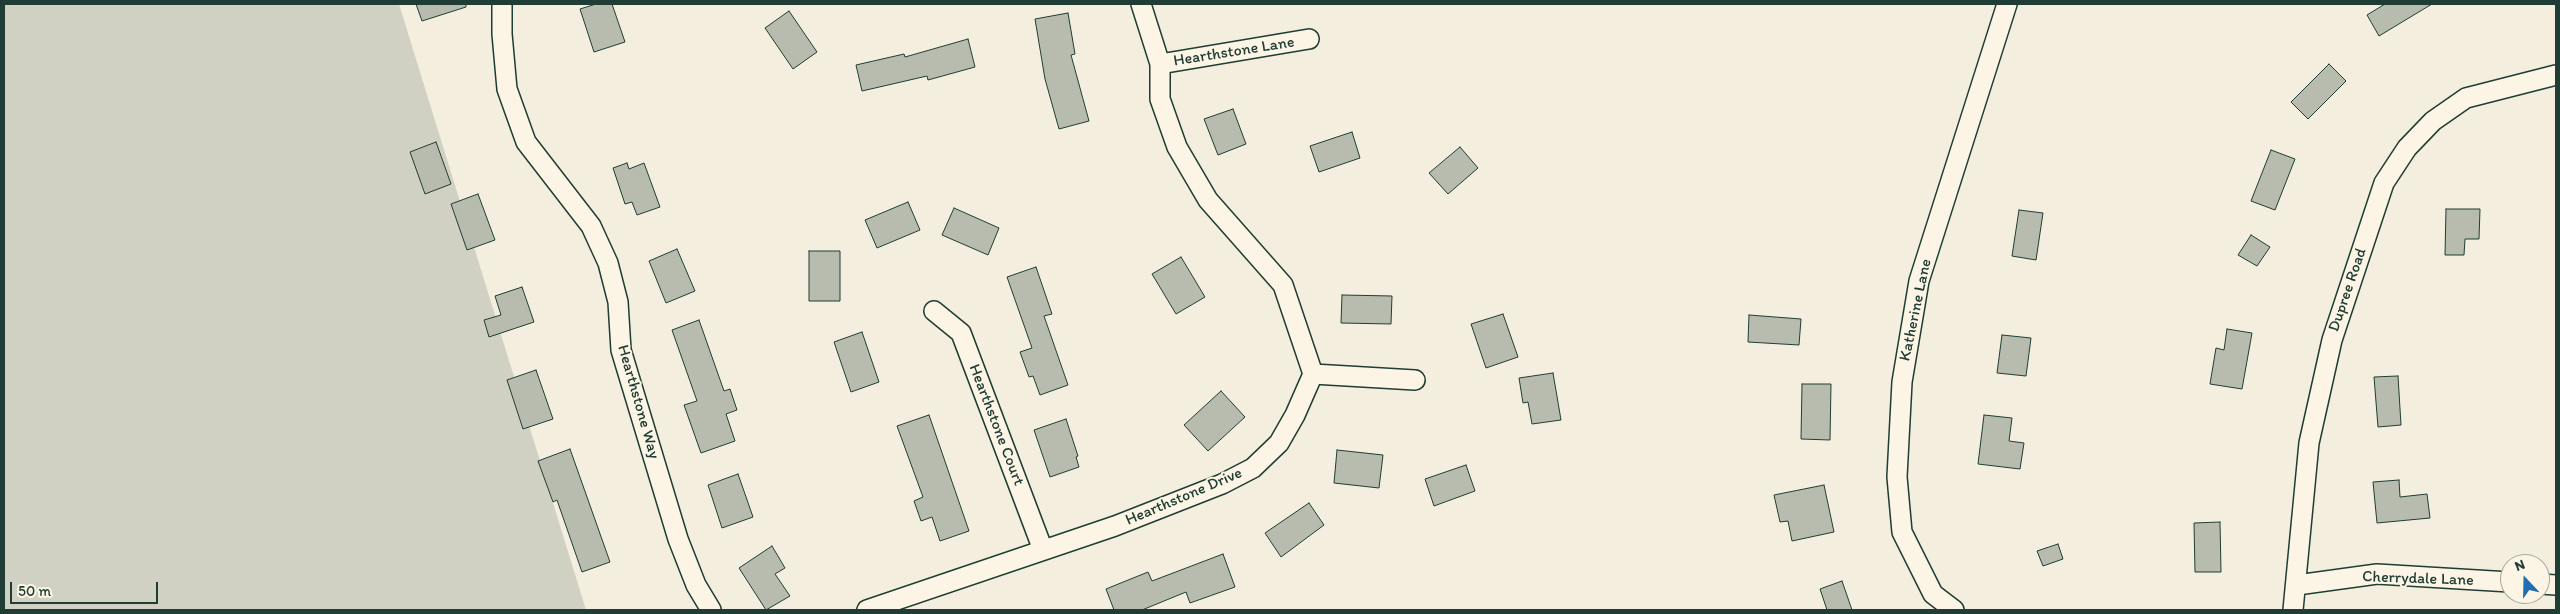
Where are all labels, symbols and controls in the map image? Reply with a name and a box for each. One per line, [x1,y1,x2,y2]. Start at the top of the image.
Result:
street label: Hearthstone Lane [1172,33,1296,71]
street label: Dupree Road [2325,246,2371,334]
street label: Katherine Lane [1896,257,1936,363]
street label: Hearthstone Way [613,343,663,461]
street label: Hearthstone Court [964,362,1028,488]
street label: Hearthstone Drive [1123,464,1245,530]
north arrow [2500,554,2550,604]
text: N [2512,556,2527,575]
street label: Cherrydale Lane [2362,567,2474,591]
scale bar [12,572,160,604]
text: 50 m [18,582,51,600]

